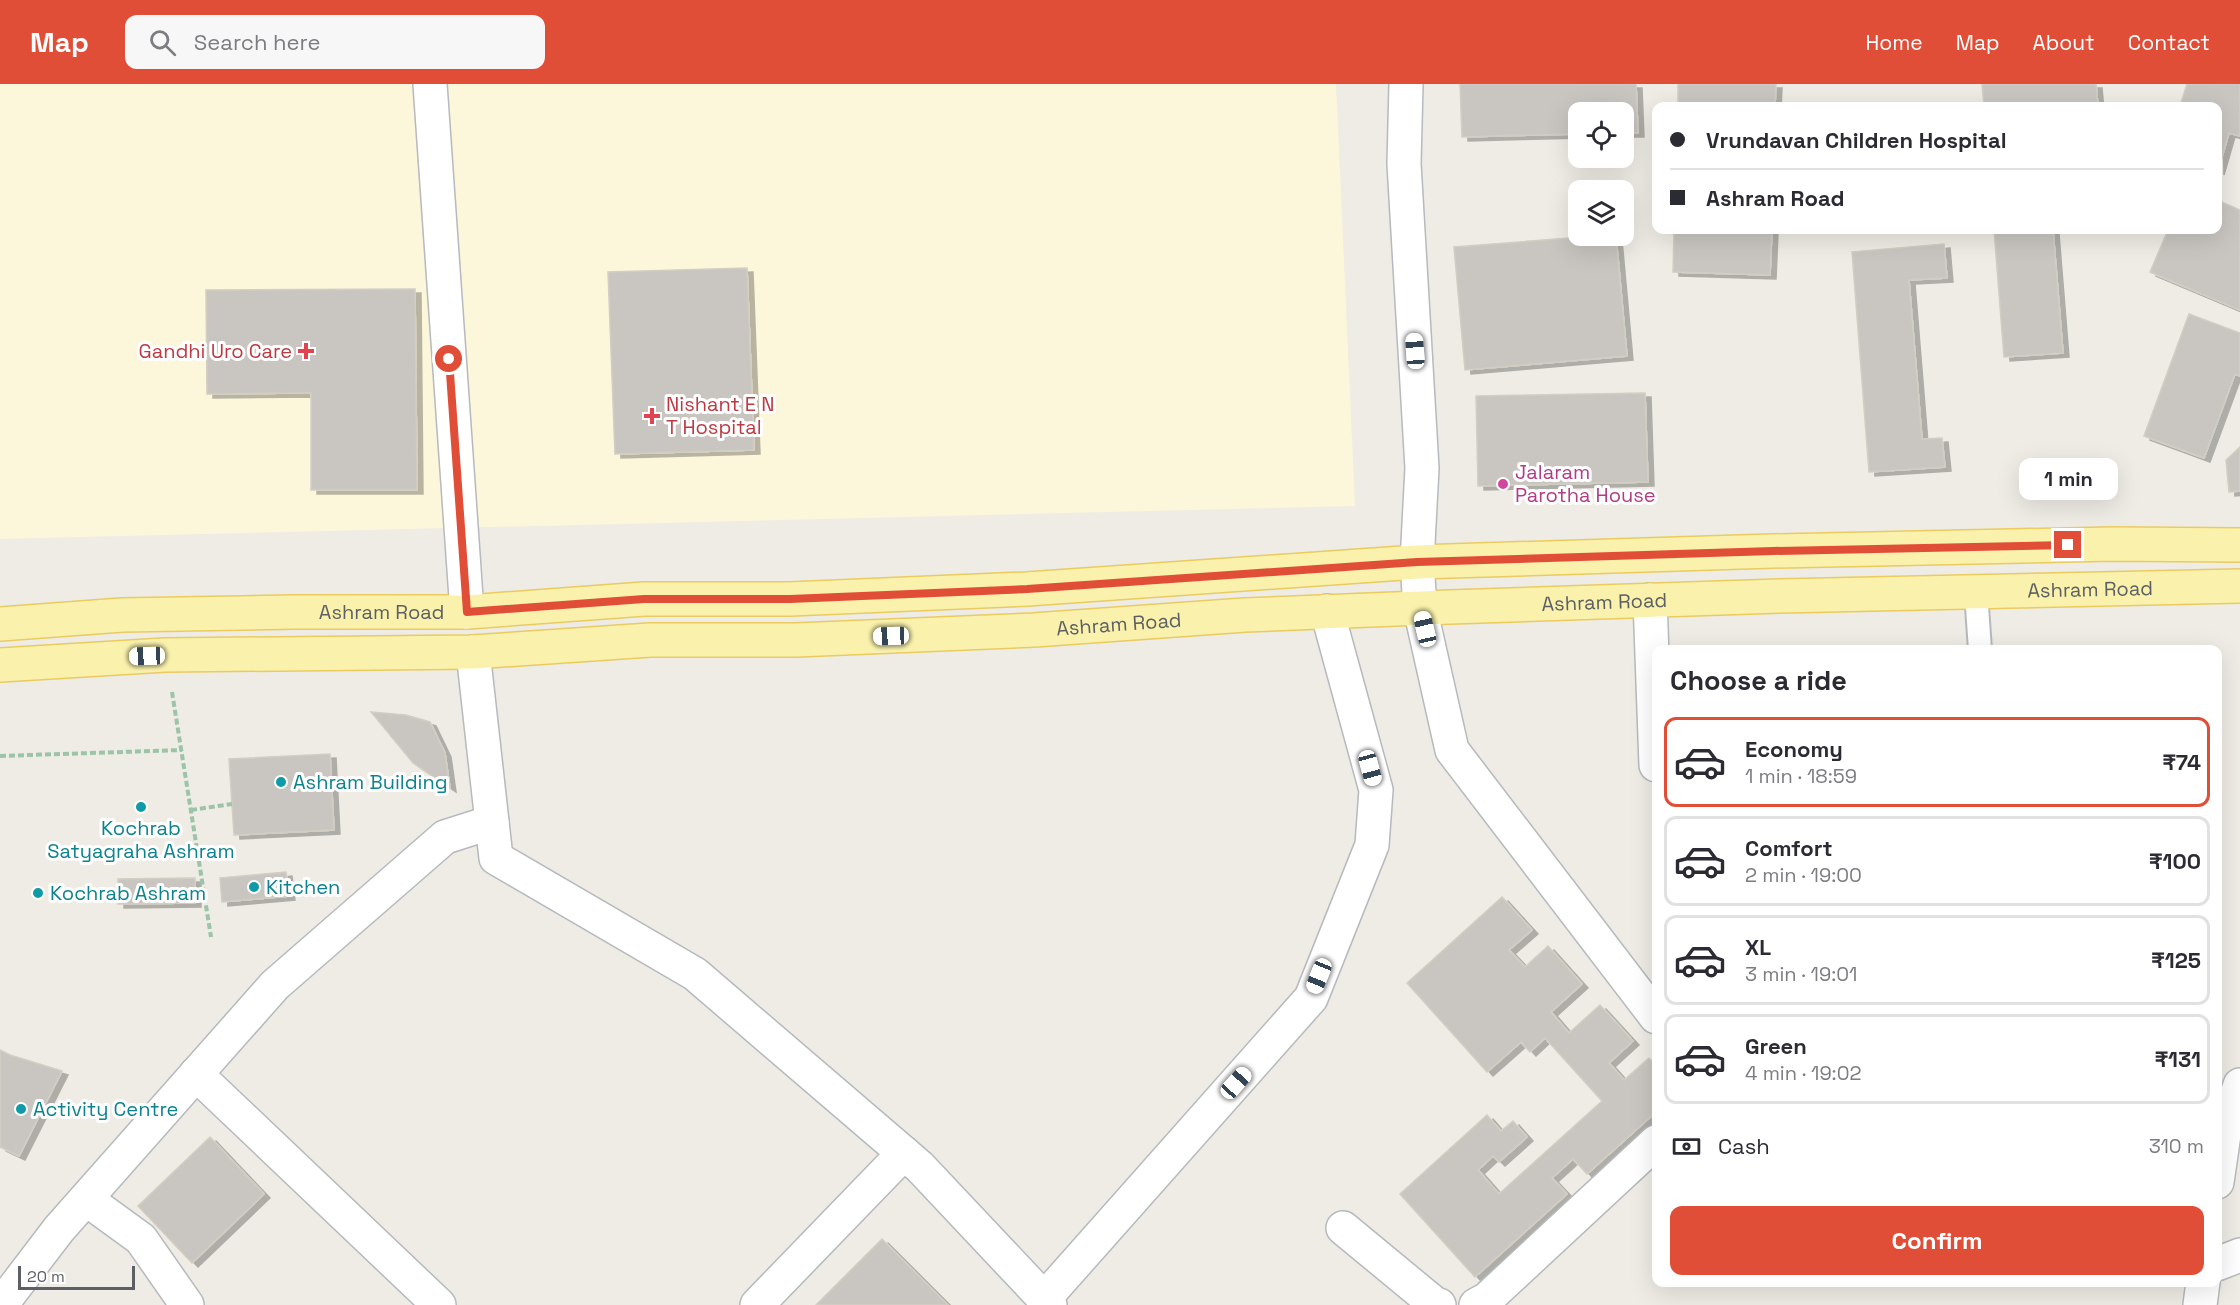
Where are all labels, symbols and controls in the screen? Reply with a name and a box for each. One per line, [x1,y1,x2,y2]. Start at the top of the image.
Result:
search box [125,15,545,69]
text: Map [30,24,89,60]
icon: search [146,26,179,59]
text: Search here [194,28,321,56]
text: Home [1865,29,1923,56]
text: Map [1956,29,2000,56]
text: About [2033,29,2095,56]
text: Contact [2128,29,2210,56]
map controls [1568,102,1634,246]
button: locate [1568,102,1634,168]
text: Vrundavan Children Hospital [1706,126,2007,154]
button: layers [1568,180,1634,246]
text: Ashram Road [1706,184,1844,212]
car [1405,332,1425,370]
place label: Gandhi Uro Care [139,338,292,364]
marker: Gandhi Uro Care [297,342,315,360]
route start [435,345,462,372]
place label: Nishant E N T Hospital [666,391,774,440]
marker: Nishant E N T Hospital [643,407,661,425]
callout: 1 min [2018,458,2118,500]
place label: Jalaram Parotha House [1515,459,1656,508]
text: 1 min [2044,466,2093,492]
marker: Jalaram Parotha House [1496,477,1510,491]
route end [2054,531,2081,558]
street label: Ashram Road [2027,575,2153,604]
street label: Ashram Road [1541,587,1667,617]
street label: Ashram Road [319,599,444,625]
street label: Ashram Road [1055,607,1182,641]
car [1412,609,1438,649]
car [873,626,909,646]
car [129,646,165,666]
text: Choose a ride [1670,663,1847,698]
icon: car [1673,735,1727,789]
text: Economy [1745,735,1843,763]
car [1357,748,1383,788]
text: ₹74 [2162,748,2201,776]
text: 1 min · 18:59 [1745,763,1857,789]
place label: Ashram Building [293,769,448,795]
marker: Ashram Building [274,775,288,789]
marker: Kochrab Satyagraha Ashram [134,800,148,814]
place label: Kochrab Satyagraha Ashram [47,815,235,864]
icon: car [1673,834,1727,888]
text: Comfort [1745,834,1833,862]
text: ₹100 [2149,847,2201,875]
text: 2 min · 19:00 [1745,862,1862,888]
place label: Kitchen [266,874,340,900]
place label: Kochrab Ashram [50,880,206,906]
marker: Kitchen [247,880,261,894]
marker: Kochrab Ashram [31,886,45,900]
icon: car [1673,933,1727,987]
text: XL [1745,933,1771,961]
text: ₹125 [2151,946,2201,974]
car [1304,956,1334,996]
text: 3 min · 19:01 [1745,961,1857,987]
icon: car [1673,1032,1727,1086]
text: Green [1745,1032,1807,1060]
text: ₹131 [2154,1045,2201,1073]
text: 4 min · 19:02 [1745,1060,1862,1086]
car [1217,1064,1255,1102]
place label: Activity Centre [33,1096,178,1122]
marker: Activity Centre [14,1102,28,1116]
icon: cash [1670,1130,1703,1163]
text: Cash [1718,1132,1770,1160]
text: 310 m [2149,1133,2204,1159]
button: Confirm [1670,1206,2204,1275]
scale bar [18,1263,135,1290]
text: 20 m [27,1266,65,1287]

